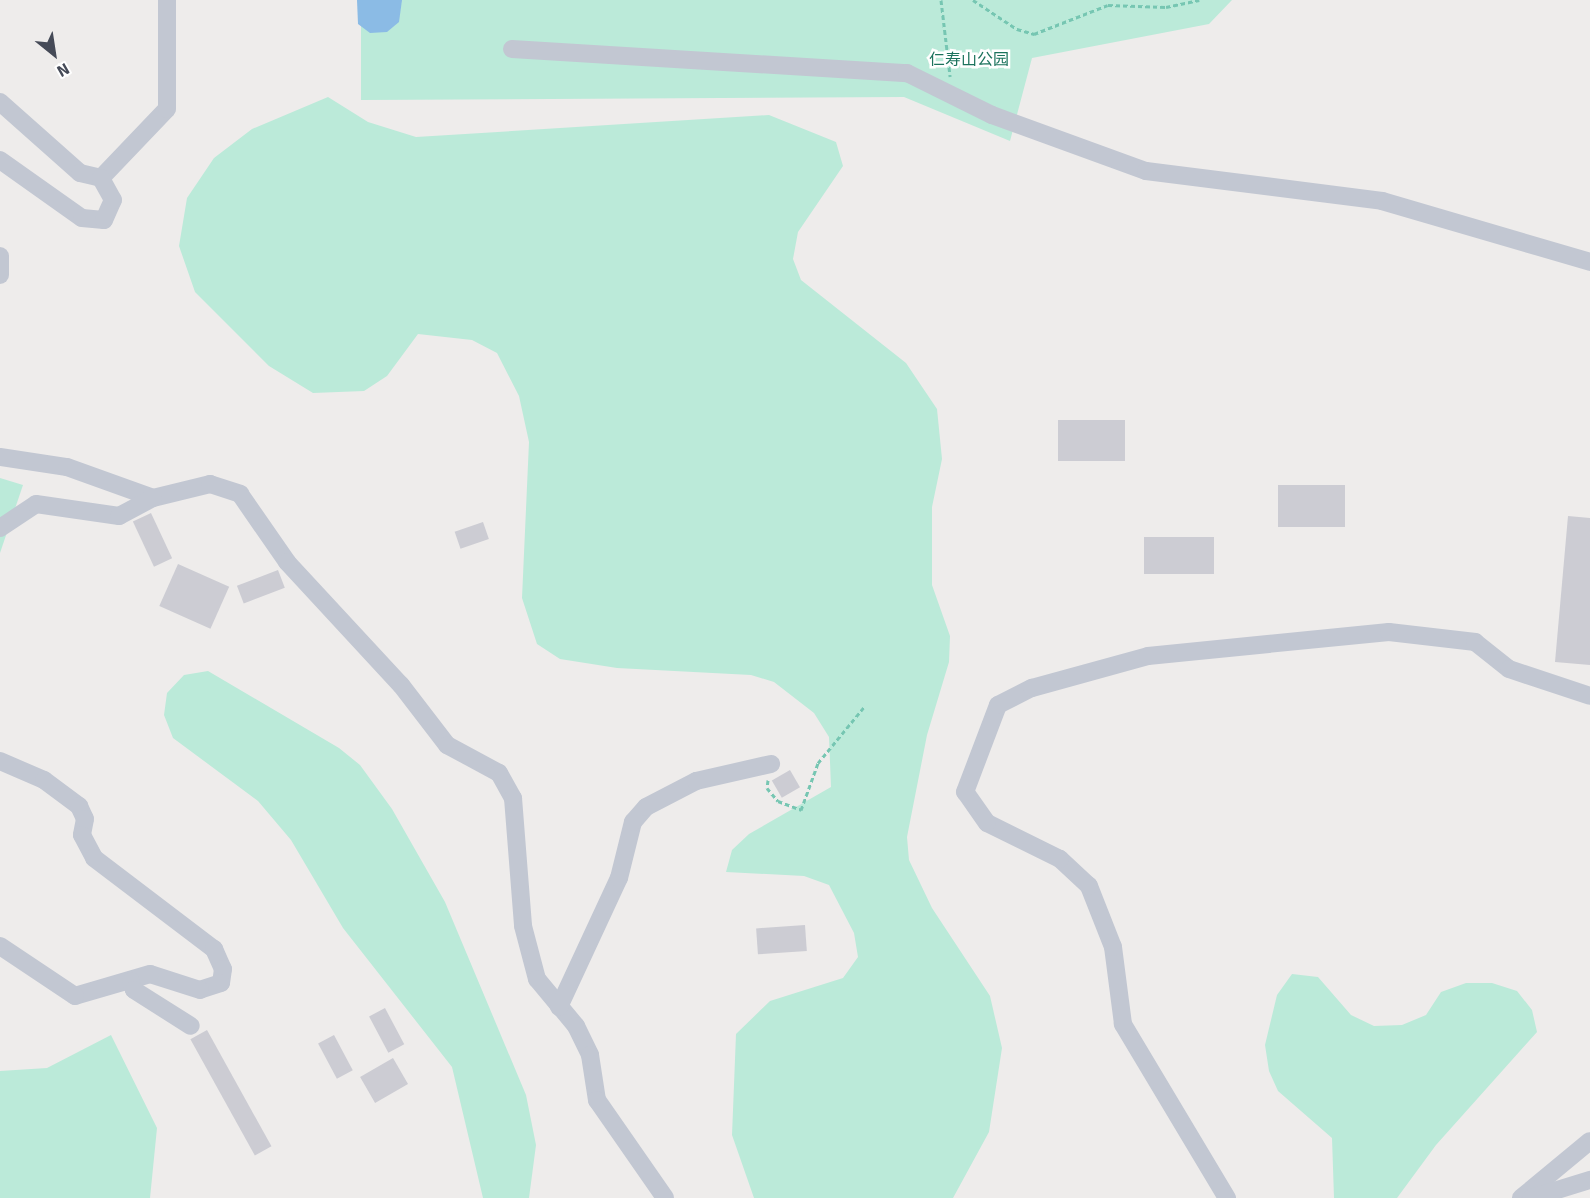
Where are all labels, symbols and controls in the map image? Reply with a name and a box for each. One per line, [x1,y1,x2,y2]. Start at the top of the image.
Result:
north arrow [24,24,84,84]
park label: 仁寿山公园 [929,50,1009,70]
text: N [53,58,73,81]

